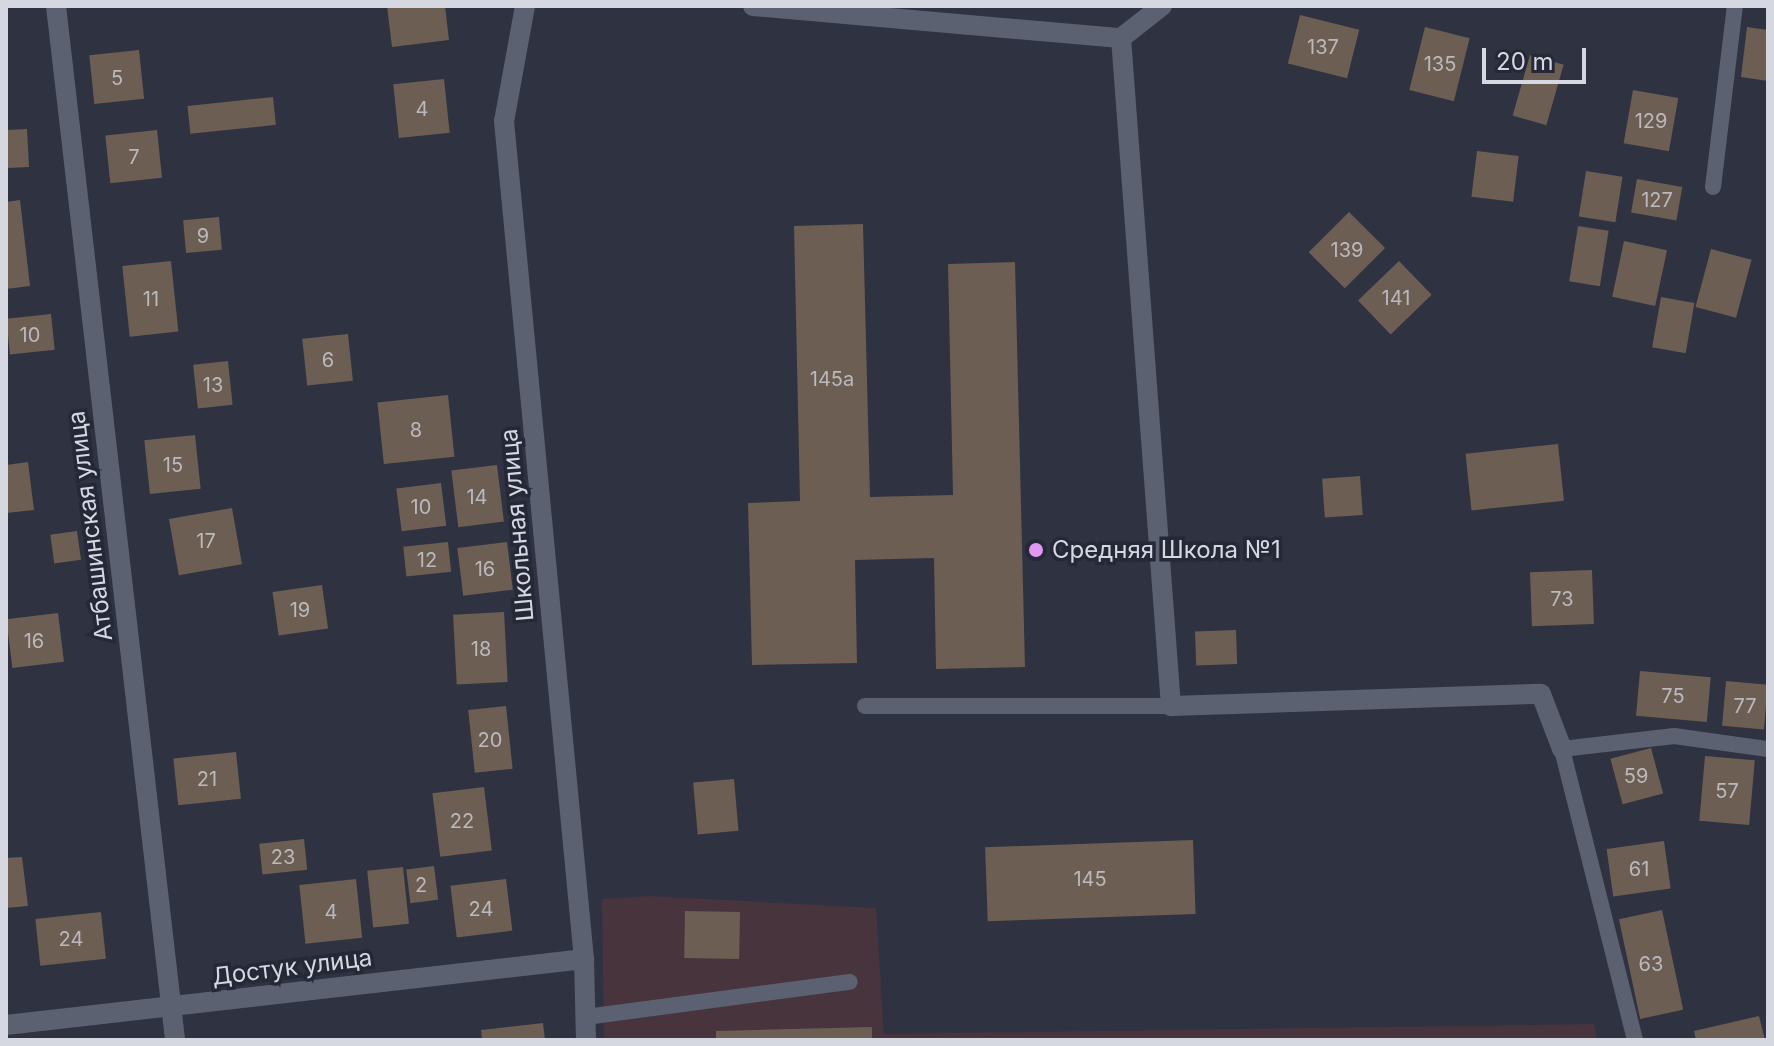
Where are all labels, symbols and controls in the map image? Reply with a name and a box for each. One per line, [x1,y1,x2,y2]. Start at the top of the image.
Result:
scale bar [1486,32,1590,82]
house number: 137 [1307,35,1339,59]
text: 20 m [1496,47,1554,76]
house number: 135 [1424,52,1456,76]
house number: 5 [111,66,123,90]
house number: 4 [416,97,428,121]
house number: 129 [1635,109,1667,133]
house number: 7 [128,145,140,169]
house number: 127 [1641,188,1673,212]
house number: 9 [197,224,209,248]
house number: 139 [1331,238,1363,262]
house number: 141 [1382,286,1410,310]
house number: 11 [143,287,159,311]
house number: 10 [20,323,40,347]
house number: 6 [322,348,334,372]
house number: 145а [810,367,854,391]
house number: 13 [203,373,223,397]
street label: Атбашинская улица [62,409,118,643]
house number: 8 [410,418,422,442]
street label: Школьная улица [494,428,540,622]
house number: 15 [163,453,183,477]
house number: 14 [466,485,488,509]
house number: 10 [411,495,431,519]
house number: 17 [196,529,216,553]
place label: Средняя Школа №1 [1052,536,1281,564]
marker: Средняя Школа №1 [1027,541,1045,559]
house number: 12 [417,548,437,572]
house number: 16 [475,557,495,581]
house number: 73 [1550,587,1574,611]
house number: 19 [290,598,310,622]
house number: 16 [24,629,44,653]
house number: 18 [471,637,491,661]
house number: 75 [1661,684,1685,708]
house number: 77 [1733,694,1757,718]
house number: 20 [478,728,502,752]
house number: 59 [1624,764,1648,788]
house number: 21 [197,767,217,791]
house number: 57 [1715,779,1739,803]
house number: 22 [450,809,474,833]
house number: 23 [271,845,295,869]
house number: 61 [1629,857,1649,881]
house number: 145 [1073,867,1107,891]
house number: 2 [415,873,427,897]
house number: 24 [469,897,493,921]
house number: 4 [325,900,337,924]
house number: 24 [59,927,83,951]
street label: Достук улица [210,943,374,991]
house number: 63 [1639,952,1663,976]

